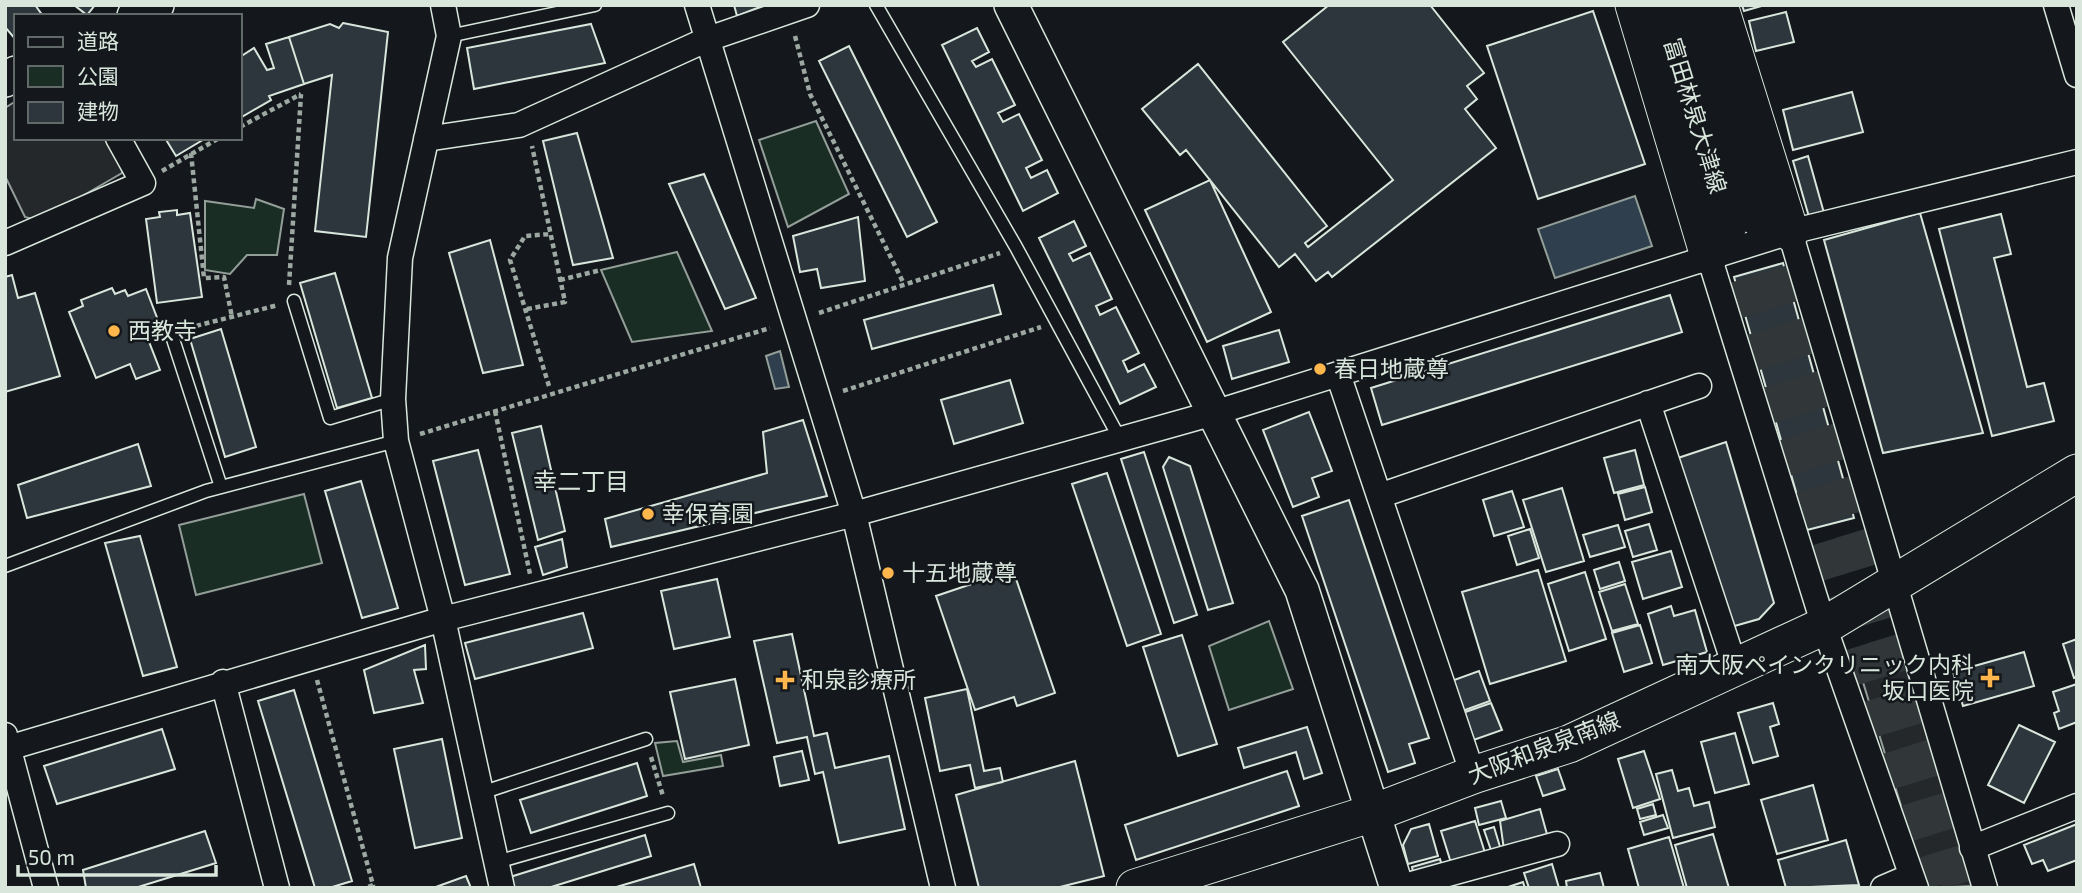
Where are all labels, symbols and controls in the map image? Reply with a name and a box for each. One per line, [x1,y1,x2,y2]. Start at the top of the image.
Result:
legend [14,14,242,140]
text: 道路 [77,28,119,53]
street label: 富田林泉大津線 [1659,35,1733,197]
text: 公園 [77,63,119,88]
text: 建物 [77,98,119,123]
place label: 西教寺 [128,316,197,344]
marker: 西教寺 [106,323,122,339]
place label: 春日地蔵尊 [1334,354,1449,382]
marker: 春日地蔵尊 [1312,361,1328,377]
district label: 幸二丁目 [533,466,629,495]
place label: 幸保育園 [662,499,754,527]
marker: 幸保育園 [640,506,656,522]
place label: 十五地蔵尊 [902,558,1017,586]
marker: 十五地蔵尊 [880,565,896,581]
place label: 南大阪ペインクリニック内科 坂口医院 [1675,650,1974,704]
place label: 和泉診療所 [801,665,916,693]
marker: 南大阪ペインクリニック内科 坂口医院 [1980,668,2000,688]
marker: 和泉診療所 [775,670,795,690]
street label: 大阪和泉泉南線 [1463,705,1624,789]
scale bar [18,834,215,878]
text: 50 m [28,844,75,869]

